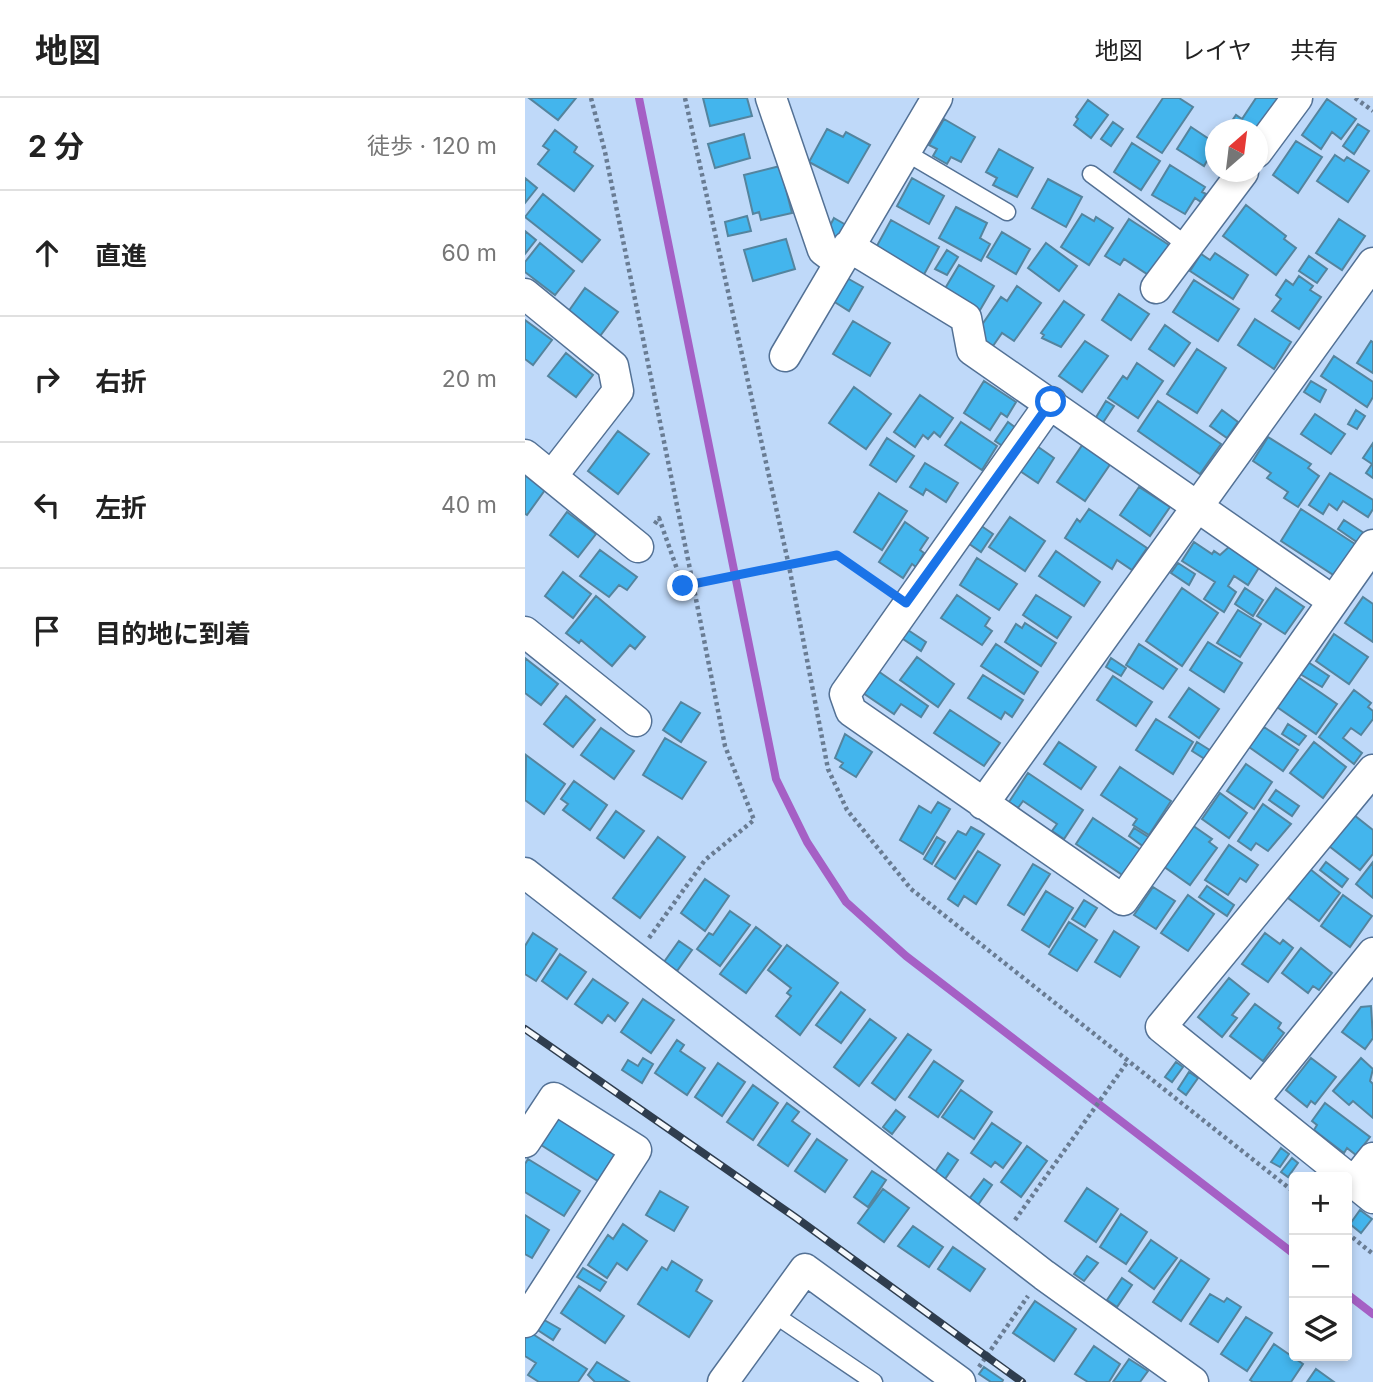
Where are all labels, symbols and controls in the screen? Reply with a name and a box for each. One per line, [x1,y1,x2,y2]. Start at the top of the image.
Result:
text: 地図 [35,30,101,70]
text: 地図 [1095,36,1143,65]
text: レイヤ [1181,36,1252,65]
text: 共有 [1290,36,1338,65]
north arrow [1205,119,1268,182]
text: 2 分 [28,128,84,164]
text: 徒歩 · 120 m [367,132,497,160]
icon: ahead [28,234,66,272]
text: 60 m [442,239,497,267]
text: 直進 [95,240,147,271]
icon: right [28,360,66,398]
text: 20 m [442,365,497,393]
text: 右折 [95,366,147,397]
route start [1035,386,1066,417]
icon: left [28,486,66,524]
text: 40 m [441,491,497,519]
text: 左折 [95,492,147,523]
route end [667,570,698,601]
icon: arrive [28,612,66,650]
text: 目的地に到着 [95,618,251,649]
map controls [1289,1172,1352,1361]
button: + [1289,1172,1352,1235]
button: − [1289,1235,1352,1298]
button: layers [1289,1298,1352,1361]

